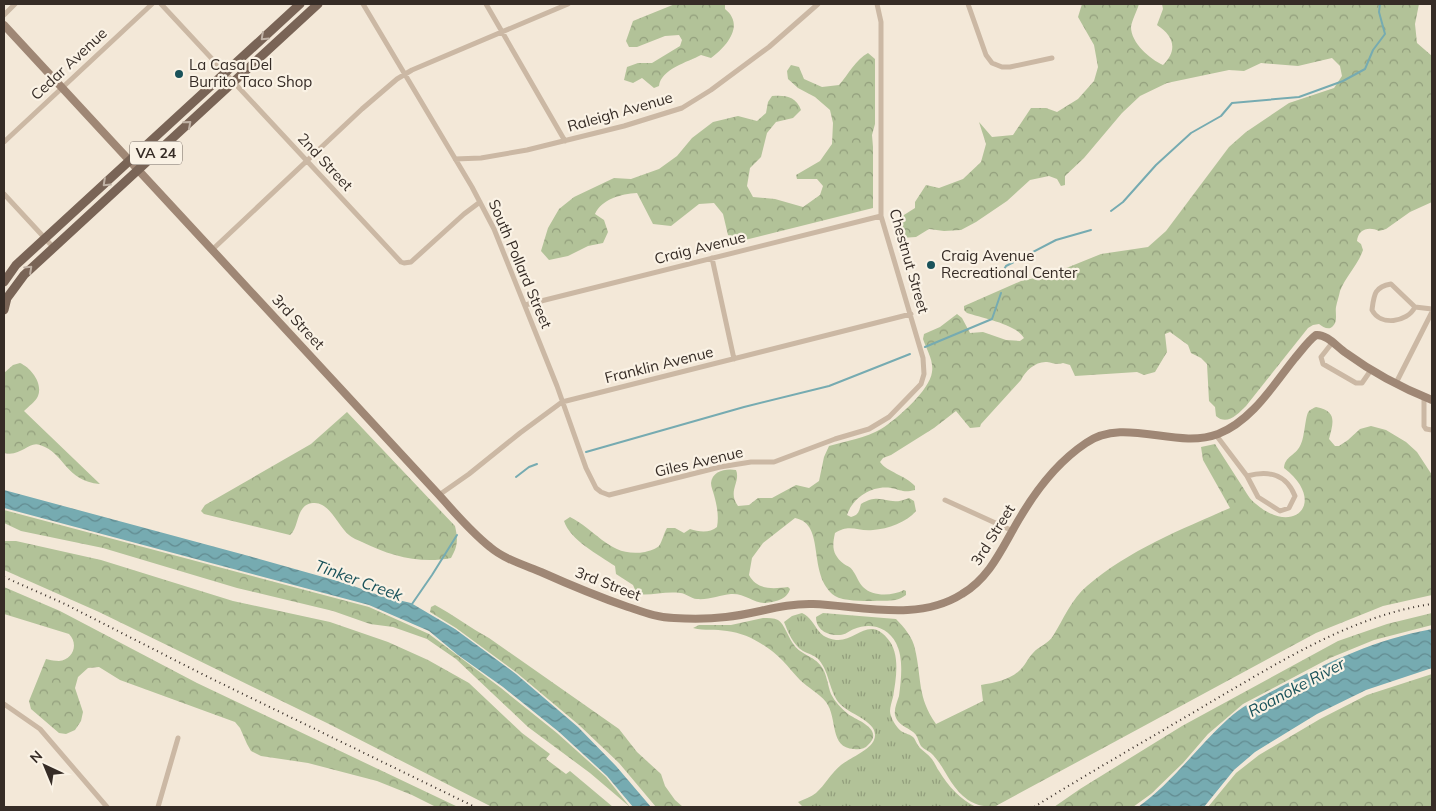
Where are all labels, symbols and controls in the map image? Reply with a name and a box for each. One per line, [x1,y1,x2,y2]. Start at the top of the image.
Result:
street label: Cedar Avenue [27,23,111,104]
one-way arrow [261,31,270,40]
place label: La Casa Del Burrito Taco Shop [189,55,312,91]
marker: La Casa Del Burrito Taco Shop [173,68,185,80]
street label: Raleigh Avenue [565,87,675,136]
one-way arrow [182,121,191,130]
street label: 2nd Street [294,129,357,195]
road number: VA 24 [130,142,182,164]
one-way arrow [103,177,112,186]
street label: South Pollard Street [485,196,556,331]
street label: Chestnut Street [885,206,933,315]
street label: Craig Avenue [652,227,748,268]
place label: Craig Avenue Recreational Center [941,246,1078,282]
marker: Craig Avenue Recreational Center [925,259,937,271]
one-way arrow [24,266,33,275]
street label: 3rd Street [268,290,329,353]
street label: Franklin Avenue [603,342,715,387]
street label: Giles Avenue [653,442,745,481]
street label: 3rd Street [966,501,1019,569]
water label: Tinker Creek [312,555,406,605]
street label: 3rd Street [573,562,644,605]
water label: Roanoke River [1244,653,1349,721]
north arrow [20,741,70,791]
text: N [26,747,46,767]

